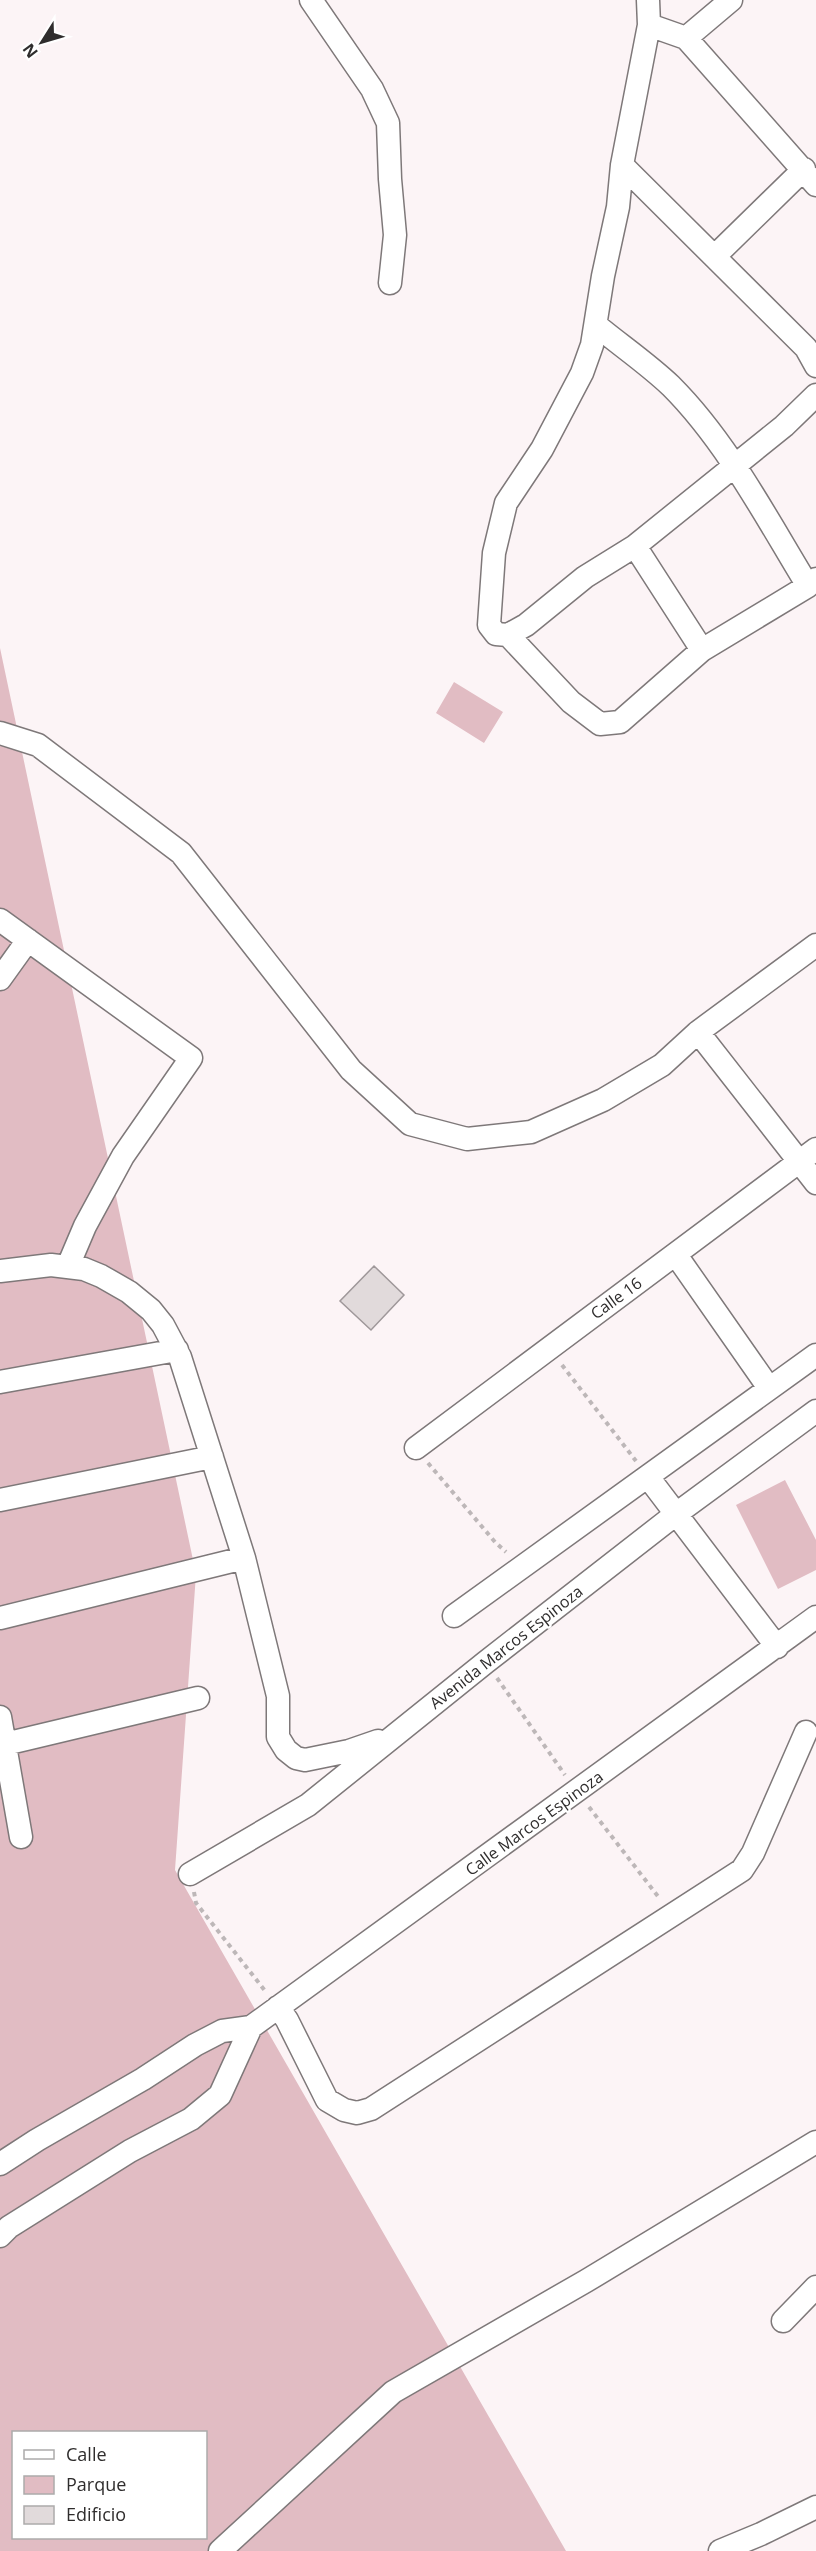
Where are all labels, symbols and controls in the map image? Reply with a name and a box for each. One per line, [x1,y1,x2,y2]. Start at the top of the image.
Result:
north arrow [12,12,72,72]
text: N [17,39,43,63]
street label: Calle 16 [586,1272,646,1324]
street label: Avenida Marcos Espinoza [425,1580,587,1714]
street label: Calle Marcos Espinoza [461,1766,607,1880]
legend [12,2431,207,2539]
text: Calle [66,2442,107,2466]
text: Parque [66,2472,126,2496]
text: Edificio [66,2502,126,2526]

